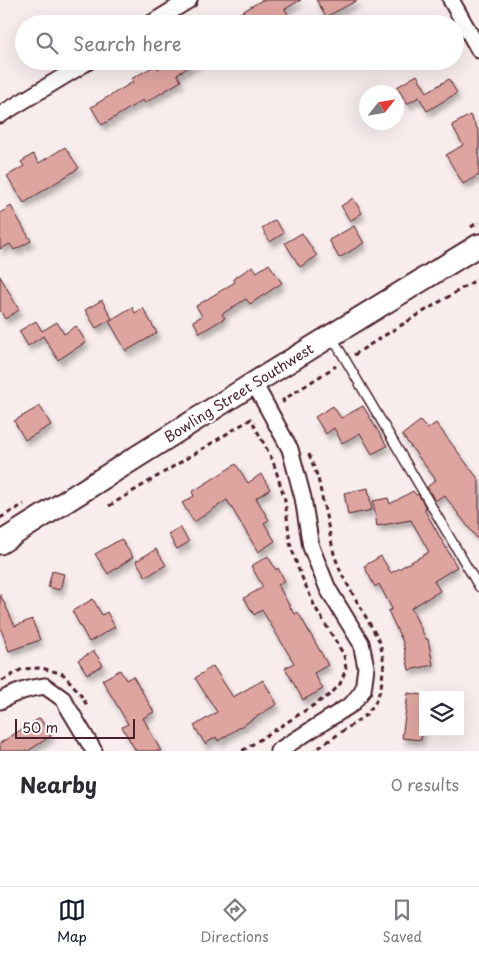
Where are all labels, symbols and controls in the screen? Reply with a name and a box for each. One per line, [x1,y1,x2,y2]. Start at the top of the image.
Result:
search box [15,15,464,70]
icon: search [33,29,61,57]
text: Search here [73,29,182,57]
north arrow [359,85,404,130]
street label: Bowling Street Southwest [160,338,318,447]
map controls [419,691,464,736]
button: layers [419,691,464,736]
scale bar [15,716,135,739]
text: 50 m [22,717,58,738]
text: Nearby [20,768,97,800]
text: 0 results [391,772,459,796]
tab: Map [57,896,87,947]
tab: Directions [201,896,269,947]
tab: Saved [382,896,422,947]

